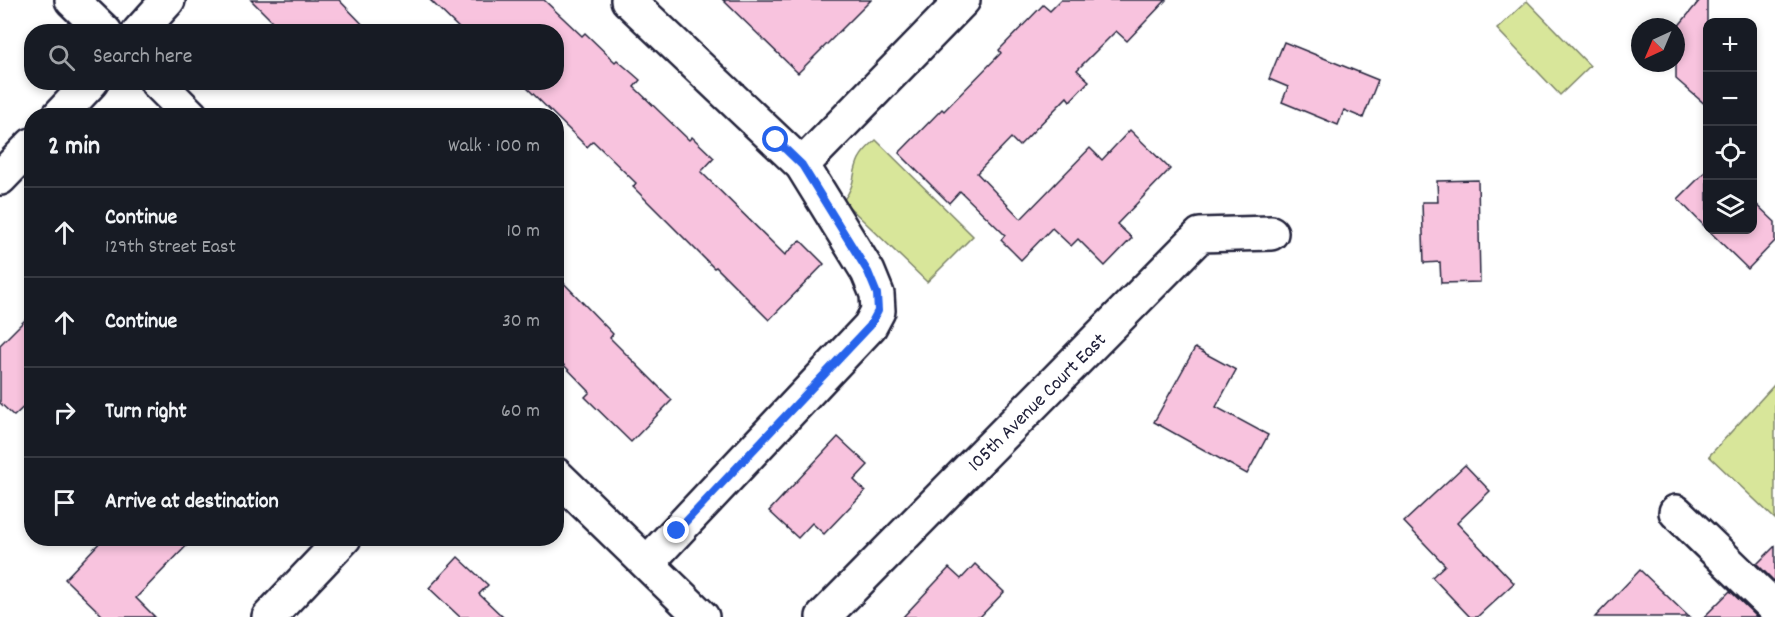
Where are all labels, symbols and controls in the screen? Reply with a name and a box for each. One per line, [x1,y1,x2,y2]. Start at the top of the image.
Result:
north arrow [1631,18,1685,72]
map controls [1703,18,1757,234]
button: + [1703,18,1757,72]
search box [24,24,564,90]
icon: search [45,41,78,74]
text: Search here [93,42,192,73]
button: − [1703,72,1757,126]
route start [762,126,788,152]
button: locate [1703,126,1757,180]
text: 2 min [48,129,100,166]
text: Walk · 100 m [448,133,540,161]
button: layers [1703,180,1757,234]
text: Continue [105,203,177,234]
icon: ahead [48,216,81,249]
text: 10 m [506,218,540,246]
text: 129th Street East [105,234,236,262]
icon: ahead [48,306,81,339]
text: Continue [105,307,177,338]
text: 30 m [502,308,540,336]
street label: 105th Avenue Court East [962,327,1114,479]
icon: right [48,396,81,429]
text: Turn right [105,397,187,428]
text: 60 m [501,398,540,426]
icon: arrive [48,486,81,519]
text: Arrive at destination [105,487,279,518]
route end [663,517,689,543]

